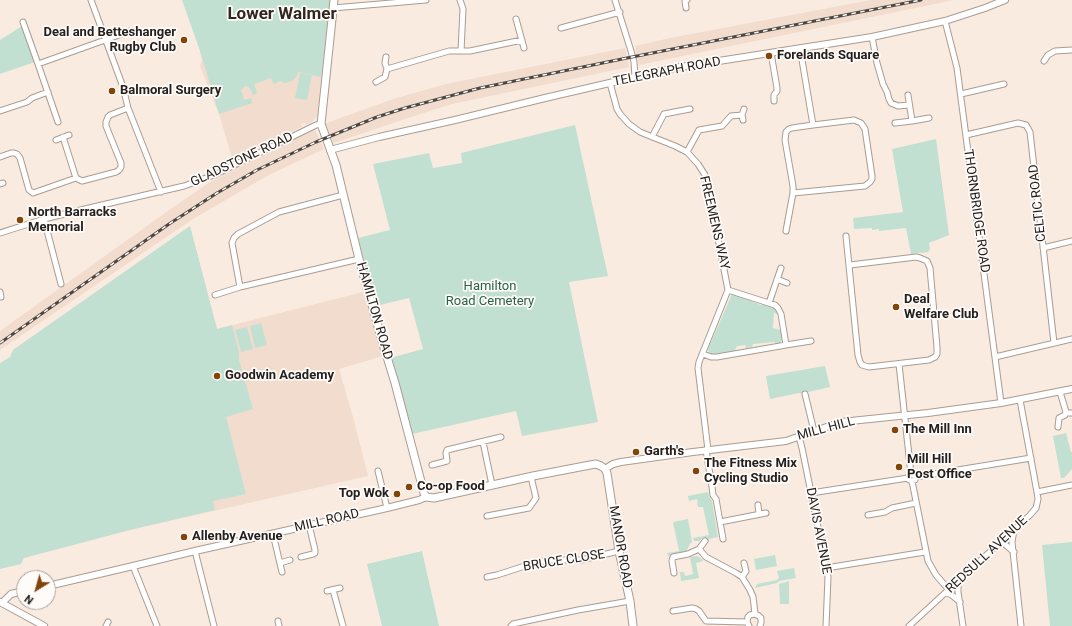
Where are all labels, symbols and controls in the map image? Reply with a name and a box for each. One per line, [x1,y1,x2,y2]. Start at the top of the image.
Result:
district label: Lower Walmer [227,5,337,25]
place label: Deal and Betteshanger Rugby Club [44,25,176,56]
marker: Deal and Betteshanger Rugby Club [179,35,189,45]
place label: Forelands Square [777,48,879,64]
marker: Forelands Square [764,51,774,61]
street label: TELEGRAPH ROAD [612,54,722,90]
place label: Balmoral Surgery [120,83,221,99]
marker: Balmoral Surgery [107,86,117,96]
street label: GLADSTONE ROAD [188,129,296,191]
street label: THORNBRIDGE ROAD [960,148,992,274]
street label: CELTIC ROAD [1026,163,1050,243]
street label: FREEMENS WAY [696,175,732,271]
place label: North Barracks Memorial [28,205,116,236]
marker: North Barracks Memorial [15,215,25,225]
street label: HAMILTON ROAD [353,260,395,362]
park label: Hamilton Road Cemetery [446,279,534,310]
place label: Deal Welfare Club [904,292,979,323]
marker: Deal Welfare Club [891,302,901,312]
place label: Goodwin Academy [225,368,334,384]
marker: Goodwin Academy [212,371,222,381]
street label: MILL HILL [796,414,856,444]
place label: The Mill Inn [903,422,972,438]
marker: The Mill Inn [890,425,900,435]
place label: Garth's [644,444,684,460]
marker: Garth's [631,447,641,457]
place label: Mill Hill Post Office [907,452,972,483]
place label: The Fitness Mix Cycling Studio [704,456,797,487]
marker: Mill Hill Post Office [894,462,904,472]
marker: The Fitness Mix Cycling Studio [691,466,701,476]
place label: Co-op Food [417,479,485,495]
marker: Co-op Food [404,482,414,492]
place label: Top Wok [339,486,389,502]
street label: DAVIS AVENUE [802,486,834,576]
marker: Top Wok [392,489,402,499]
street label: MANOR ROAD [605,505,635,589]
street label: MILL ROAD [293,506,361,536]
street label: REDSULL AVENUE [943,513,1031,597]
place label: Allenby Avenue [192,529,282,545]
marker: Allenby Avenue [179,532,189,542]
street label: BRUCE CLOSE [522,547,606,575]
north arrow [16,570,56,610]
text: N [22,592,36,607]

